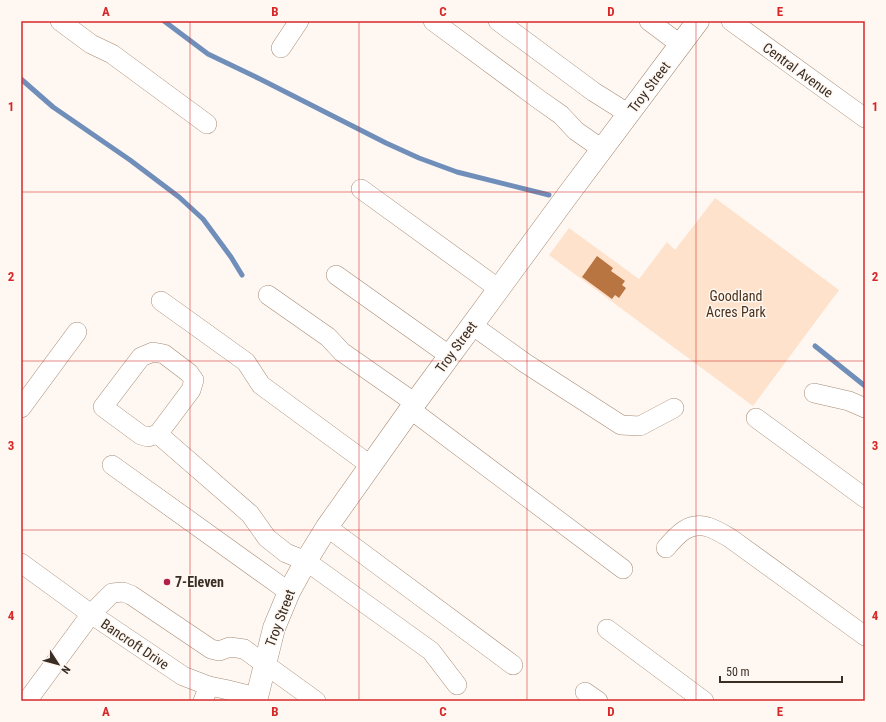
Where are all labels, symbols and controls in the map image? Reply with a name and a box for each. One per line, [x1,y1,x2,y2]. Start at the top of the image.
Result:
text: A [102,4,110,19]
text: B [271,4,279,19]
text: C [439,4,447,19]
text: D [607,4,615,19]
text: E [777,4,784,19]
street label: Central Avenue [760,39,837,101]
street label: Troy Street [625,58,673,116]
text: 1 [8,99,14,114]
text: 1 [872,99,878,114]
text: 2 [8,269,15,284]
text: 2 [872,269,879,284]
park label: Goodland Acres Park [706,288,767,320]
street label: Troy Street [432,318,480,376]
text: 3 [8,438,14,453]
text: 3 [872,438,878,453]
place label: 7-Eleven [175,574,224,590]
marker: 7-Eleven [162,577,172,587]
street label: Troy Street [262,587,298,649]
text: 4 [8,608,15,623]
text: 4 [872,608,879,623]
street label: Bancroft Drive [98,615,172,673]
north arrow [38,644,78,684]
scale bar [720,658,842,684]
text: N [58,663,73,676]
text: 50 m [726,665,750,679]
text: A [102,704,110,719]
text: B [271,704,279,719]
text: C [439,704,447,719]
text: D [607,704,615,719]
text: E [777,704,784,719]

